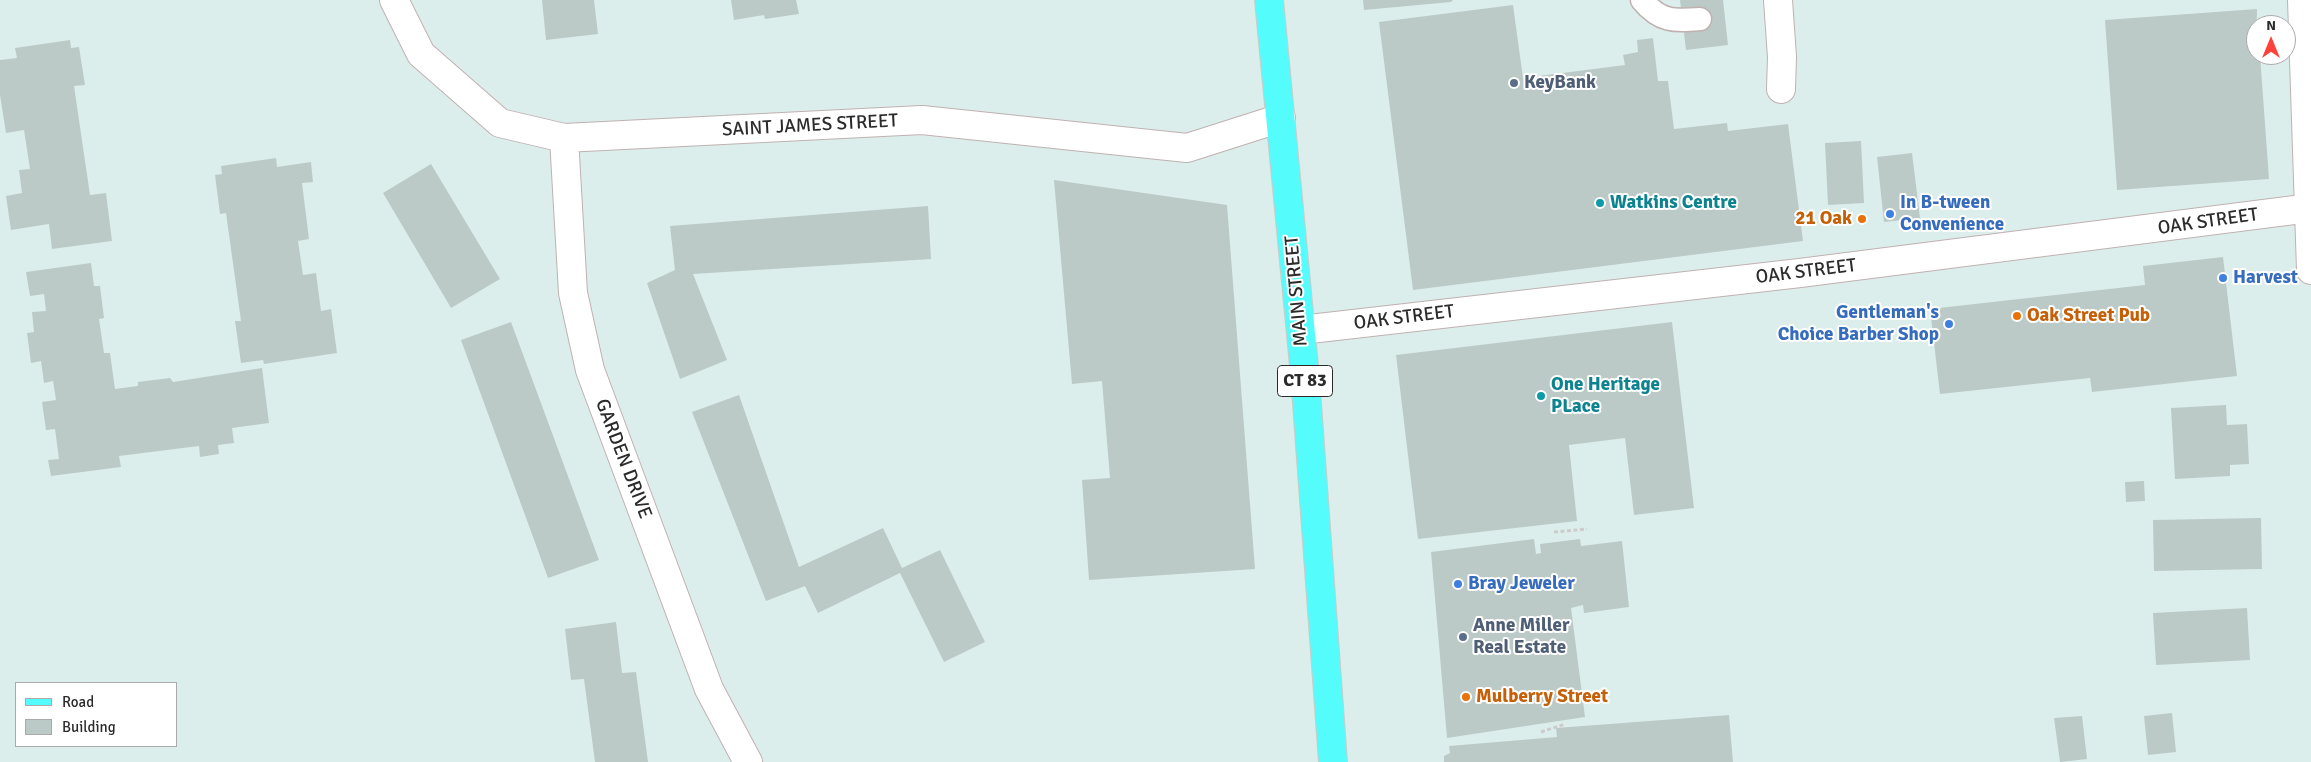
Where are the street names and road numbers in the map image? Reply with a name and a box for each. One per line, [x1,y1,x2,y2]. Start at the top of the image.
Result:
street label: SAINT JAMES STREET [721,110,899,142]
street label: OAK STREET [2156,204,2260,240]
street label: MAIN STREET [1281,235,1313,347]
street label: OAK STREET [1754,255,1858,289]
street label: OAK STREET [1352,301,1456,335]
road number: CT 83 [1278,366,1332,396]
street label: GARDEN DRIVE [590,396,656,522]

